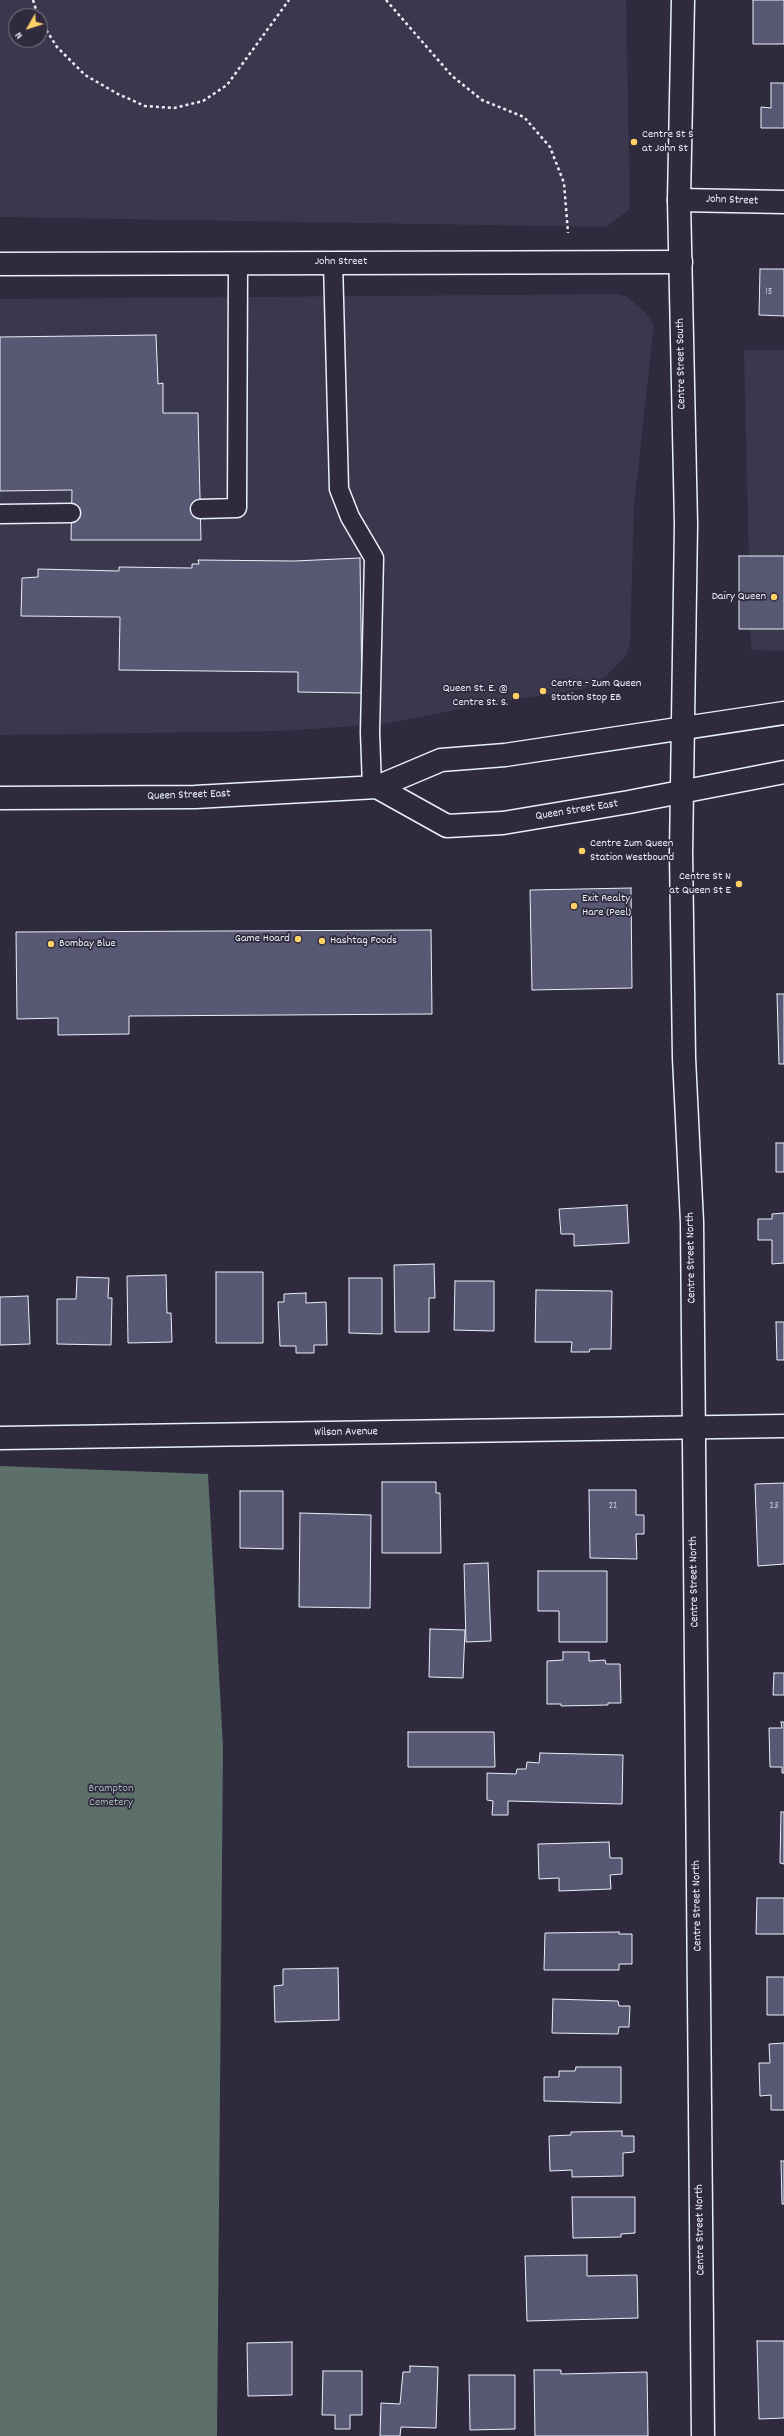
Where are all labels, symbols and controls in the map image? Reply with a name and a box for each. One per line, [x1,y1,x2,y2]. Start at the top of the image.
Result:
north arrow [8,8,48,48]
text: N [12,28,27,42]
place label: Centre St S at John St [642,128,693,156]
marker: Centre St S at John St [629,137,639,147]
street label: John Street [705,193,759,209]
street label: John Street [315,255,367,269]
house number: 15 [766,287,772,299]
street label: Centre Street South [674,318,690,410]
place label: Dairy Queen [712,590,766,604]
marker: Dairy Queen [769,592,779,602]
place label: Centre - Zum Queen Station Stop EB [551,677,641,705]
place label: Queen St. E. @ Centre St. S. [443,682,508,710]
marker: Centre - Zum Queen Station Stop EB [538,686,548,696]
marker: Queen St. E. @ Centre St. S. [511,691,521,701]
street label: Queen Street East [147,787,231,805]
street label: Queen Street East [535,797,619,825]
place label: Centre Zum Queen Station Westbound [590,837,674,865]
marker: Centre Zum Queen Station Westbound [577,846,587,856]
place label: Centre St N at Queen St E [669,870,731,898]
marker: Centre St N at Queen St E [734,879,744,889]
place label: Exit Realty Hare (Peel) [582,892,631,920]
marker: Exit Realty Hare (Peel) [569,901,579,911]
place label: Game Hoard [235,932,290,946]
marker: Game Hoard [293,934,303,944]
place label: Hashtag Foods [330,934,397,948]
marker: Hashtag Foods [317,936,327,946]
place label: Bombay Blue [59,937,116,951]
marker: Bombay Blue [46,939,56,949]
street label: Centre Street North [684,1212,700,1304]
street label: Wilson Avenue [314,1425,378,1441]
house number: 22 [609,1501,617,1513]
house number: 23 [770,1501,778,1513]
street label: Centre Street North [687,1536,703,1628]
park label: Brampton Cemetery [89,1782,133,1810]
street label: Centre Street North [690,1860,706,1952]
street label: Centre Street North [693,2184,709,2276]

